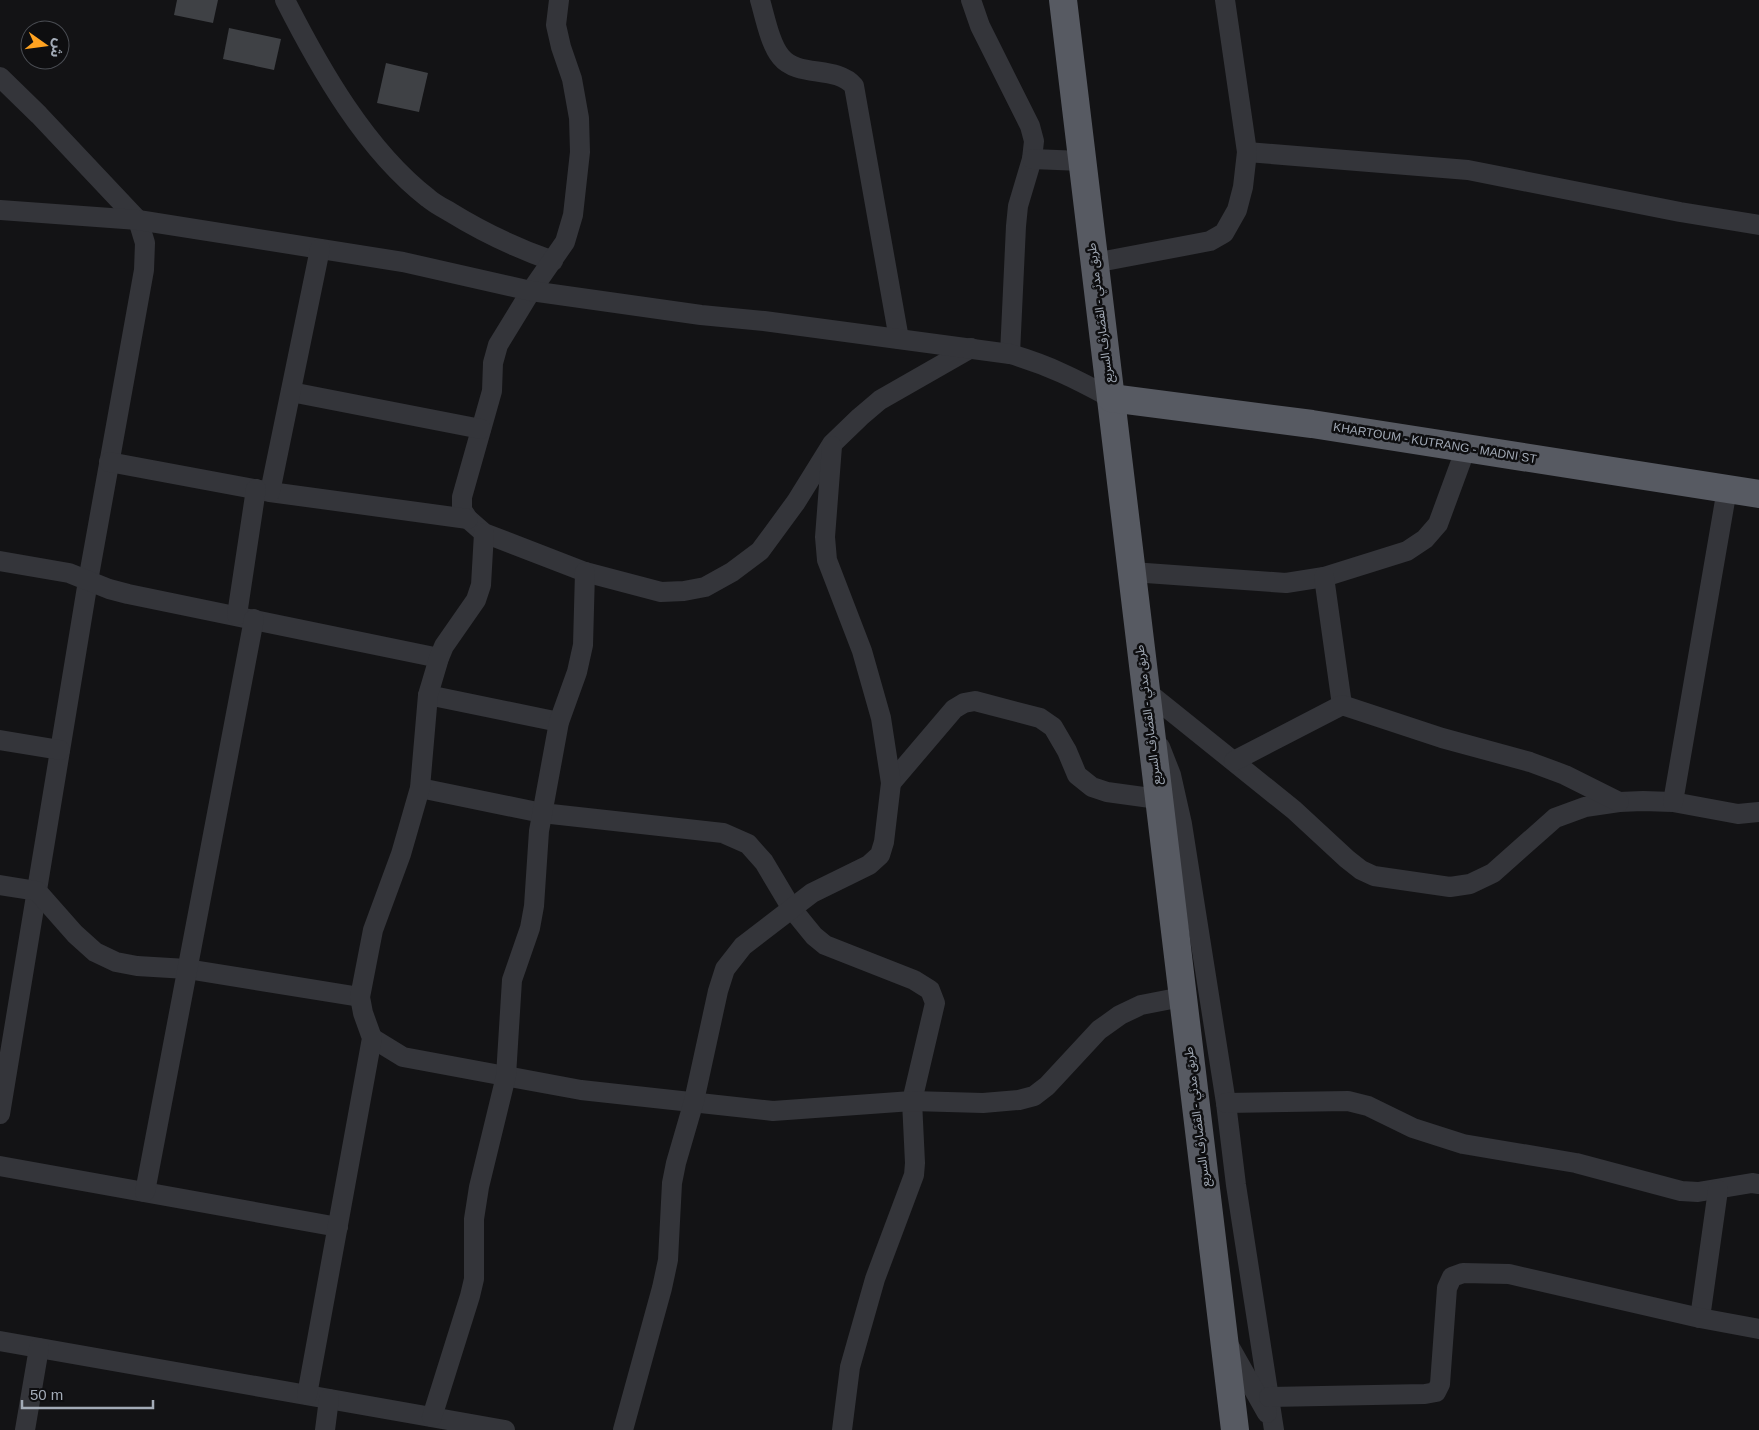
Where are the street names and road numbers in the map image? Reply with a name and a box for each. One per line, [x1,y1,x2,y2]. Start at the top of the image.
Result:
street label: طريق مدني - القضارف السريع [1084,242,1118,384]
street label: KHARTOUM - KUTRANG - MADNI ST [1332,420,1538,466]
street label: طريق مدني - القضارف السريع [1132,644,1166,786]
street label: طريق مدني - القضارف السريع [1181,1046,1215,1188]

